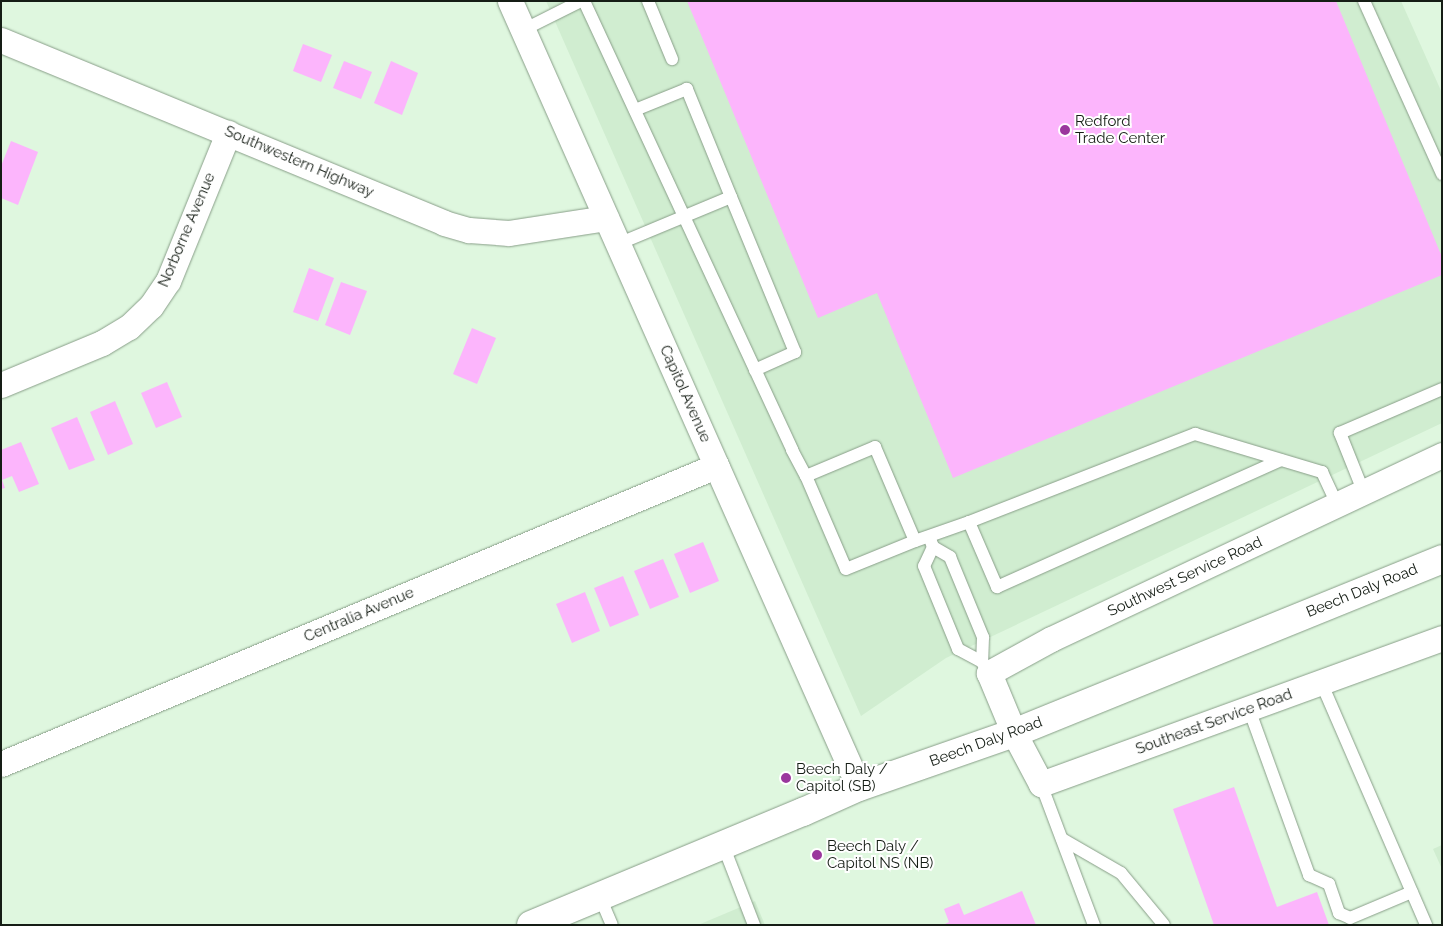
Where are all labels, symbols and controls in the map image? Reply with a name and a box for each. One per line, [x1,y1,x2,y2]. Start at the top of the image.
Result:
place label: Redford Trade Center [1075,112,1165,147]
street label: Southwestern Highway [222,122,376,202]
marker: Redford Trade Center [1059,124,1071,136]
street label: Norborne Avenue [155,170,219,290]
street label: Capitol Avenue [655,342,715,446]
street label: Southwest Service Road [1105,533,1265,621]
street label: Beech Daly Road [1303,560,1421,622]
street label: Centralia Avenue [301,584,417,646]
street label: Southeast Service Road [1133,685,1295,759]
street label: Beech Daly Road [927,713,1045,771]
place label: Beech Daly / Capitol (SB) [796,760,888,795]
marker: Beech Daly / Capitol (SB) [780,772,792,784]
place label: Beech Daly / Capitol NS (NB) [827,837,934,872]
marker: Beech Daly / Capitol NS (NB) [811,849,823,861]

